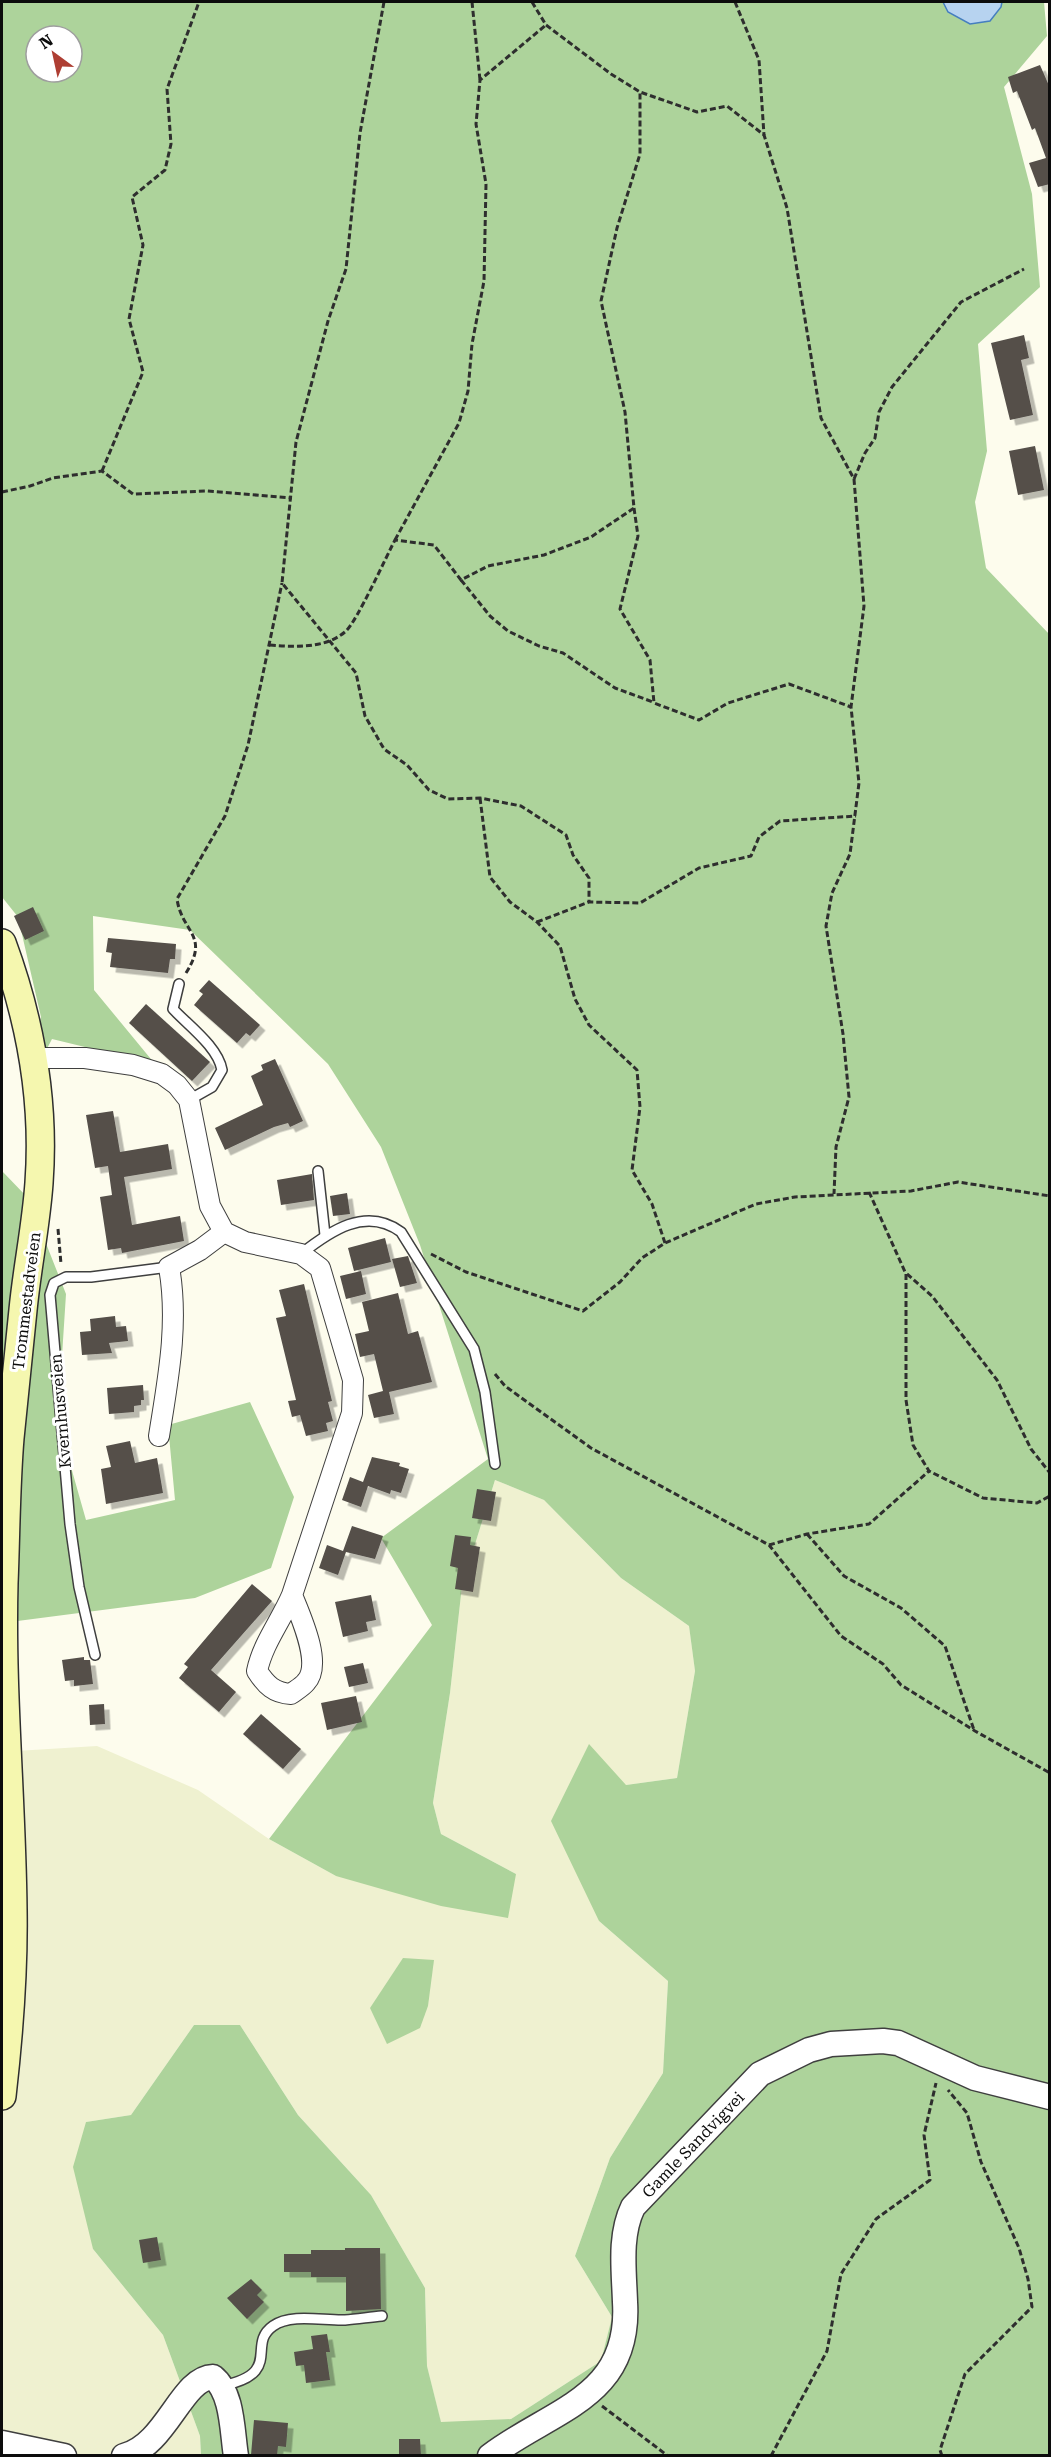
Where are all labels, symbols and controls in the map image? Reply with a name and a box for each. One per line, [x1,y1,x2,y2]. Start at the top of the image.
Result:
north arrow [24,24,84,84]
text: N [36,31,56,53]
street label: Trommestadveien [9,1231,44,1371]
street label: Kvernhusveien [46,1353,75,1469]
street label: Gamle Sandvigvei [638,2088,748,2202]

